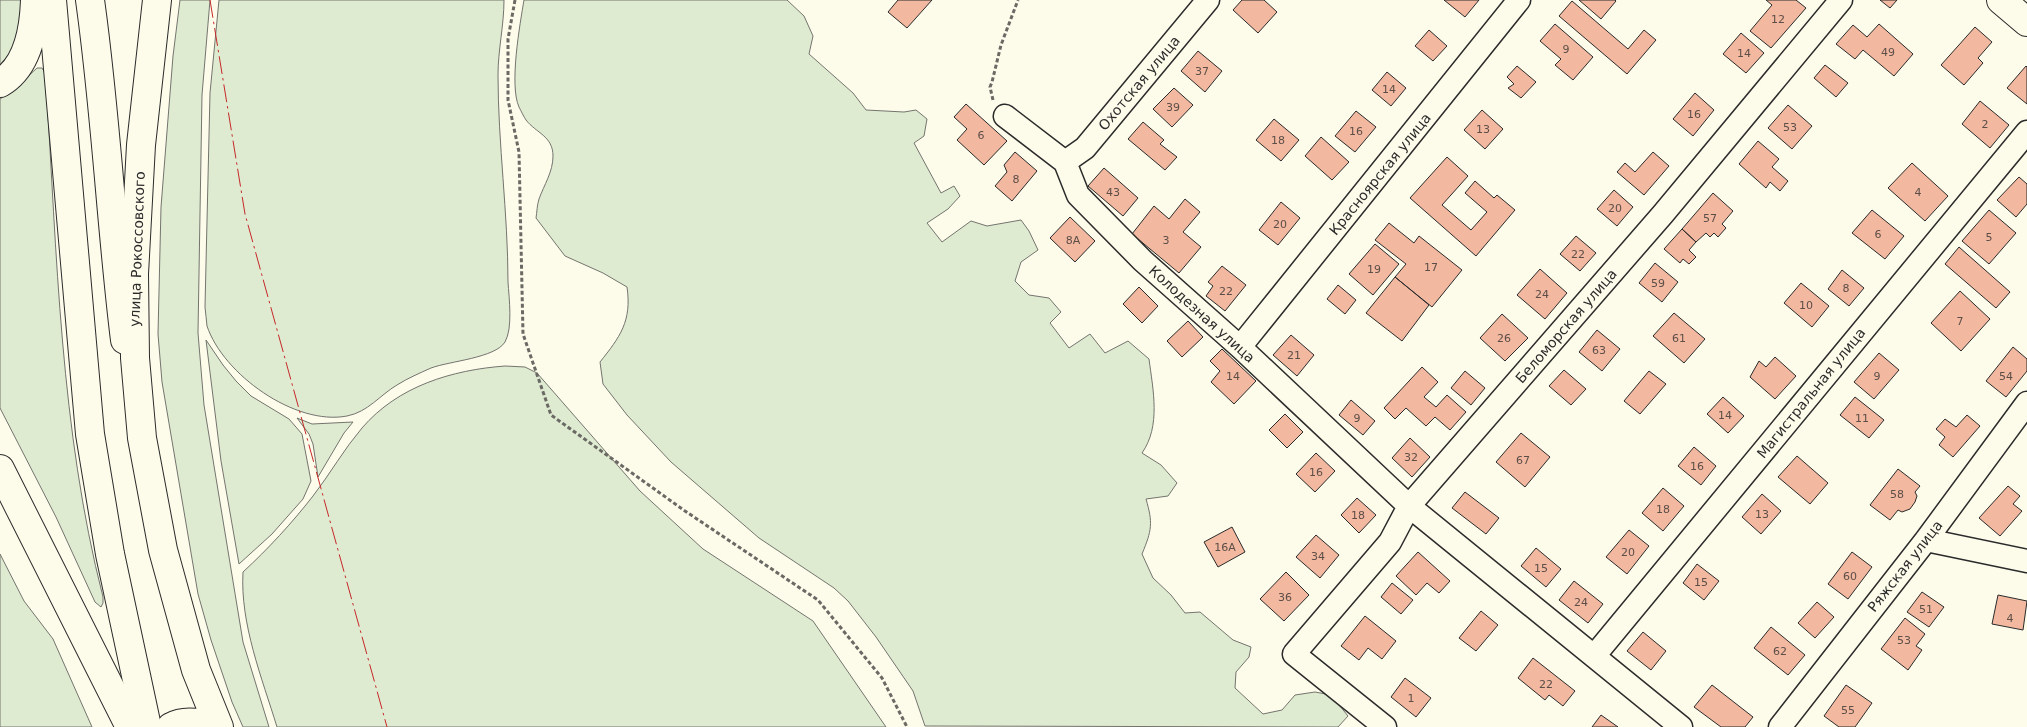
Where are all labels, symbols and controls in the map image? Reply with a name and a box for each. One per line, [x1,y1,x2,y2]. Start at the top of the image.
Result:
house number: 12 [1771,13,1785,26]
street label: Охотская улица [1095,33,1183,133]
house number: 9 [1563,43,1570,56]
house number: 49 [1881,46,1895,59]
house number: 14 [1737,47,1751,60]
house number: 37 [1195,65,1209,78]
house number: 14 [1382,83,1396,96]
house number: 39 [1166,101,1180,114]
house number: 16 [1687,108,1701,121]
street label: Красноярская улица [1326,110,1434,238]
house number: 2 [1982,118,1989,131]
house number: 53 [1783,121,1797,134]
house number: 13 [1476,123,1490,136]
house number: 16 [1349,125,1363,138]
house number: 6 [978,129,985,142]
house number: 18 [1271,134,1285,147]
street label: улица Рокоссовского [126,171,148,327]
house number: 8 [1013,173,1020,186]
house number: 43 [1106,186,1120,199]
house number: 4 [1915,186,1922,199]
house number: 20 [1608,202,1622,215]
house number: 57 [1703,212,1717,225]
house number: 20 [1273,218,1287,231]
house number: 6 [1875,228,1882,241]
house number: 5 [1986,231,1993,244]
house number: 8А [1066,234,1081,247]
house number: 3 [1163,234,1170,247]
house number: 22 [1571,248,1585,261]
house number: 17 [1424,261,1438,274]
street label: Колодезная улица [1146,262,1258,366]
house number: 19 [1367,263,1381,276]
street label: Беломорская улица [1512,266,1620,386]
house number: 59 [1651,277,1665,290]
house number: 8 [1843,282,1850,295]
house number: 22 [1219,285,1233,298]
house number: 24 [1535,288,1549,301]
house number: 10 [1799,299,1813,312]
house number: 7 [1957,315,1964,328]
street label: Магистральная улица [1754,325,1868,461]
house number: 26 [1497,332,1511,345]
house number: 61 [1672,332,1686,345]
house number: 63 [1592,344,1606,357]
house number: 21 [1287,349,1301,362]
house number: 14 [1226,370,1240,383]
house number: 9 [1874,370,1881,383]
house number: 54 [1999,370,2013,383]
house number: 14 [1718,409,1732,422]
house number: 9 [1354,412,1361,425]
house number: 11 [1855,412,1869,425]
house number: 32 [1404,451,1418,464]
house number: 67 [1516,454,1530,467]
house number: 16 [1690,460,1704,473]
house number: 16 [1309,466,1323,479]
house number: 58 [1890,488,1904,501]
house number: 18 [1656,503,1670,516]
house number: 13 [1755,508,1769,521]
house number: 18 [1351,509,1365,522]
street label: Ряжская улица [1864,517,1946,615]
house number: 16А [1214,541,1236,554]
house number: 20 [1621,546,1635,559]
house number: 34 [1311,550,1325,563]
house number: 15 [1534,562,1548,575]
house number: 60 [1843,570,1857,583]
house number: 15 [1694,576,1708,589]
house number: 36 [1278,591,1292,604]
house number: 24 [1574,596,1588,609]
house number: 51 [1919,603,1933,616]
house number: 4 [2007,612,2014,625]
house number: 53 [1897,634,1911,647]
house number: 62 [1773,645,1787,658]
house number: 22 [1539,678,1553,691]
house number: 1 [1408,692,1415,705]
house number: 55 [1841,704,1855,717]

